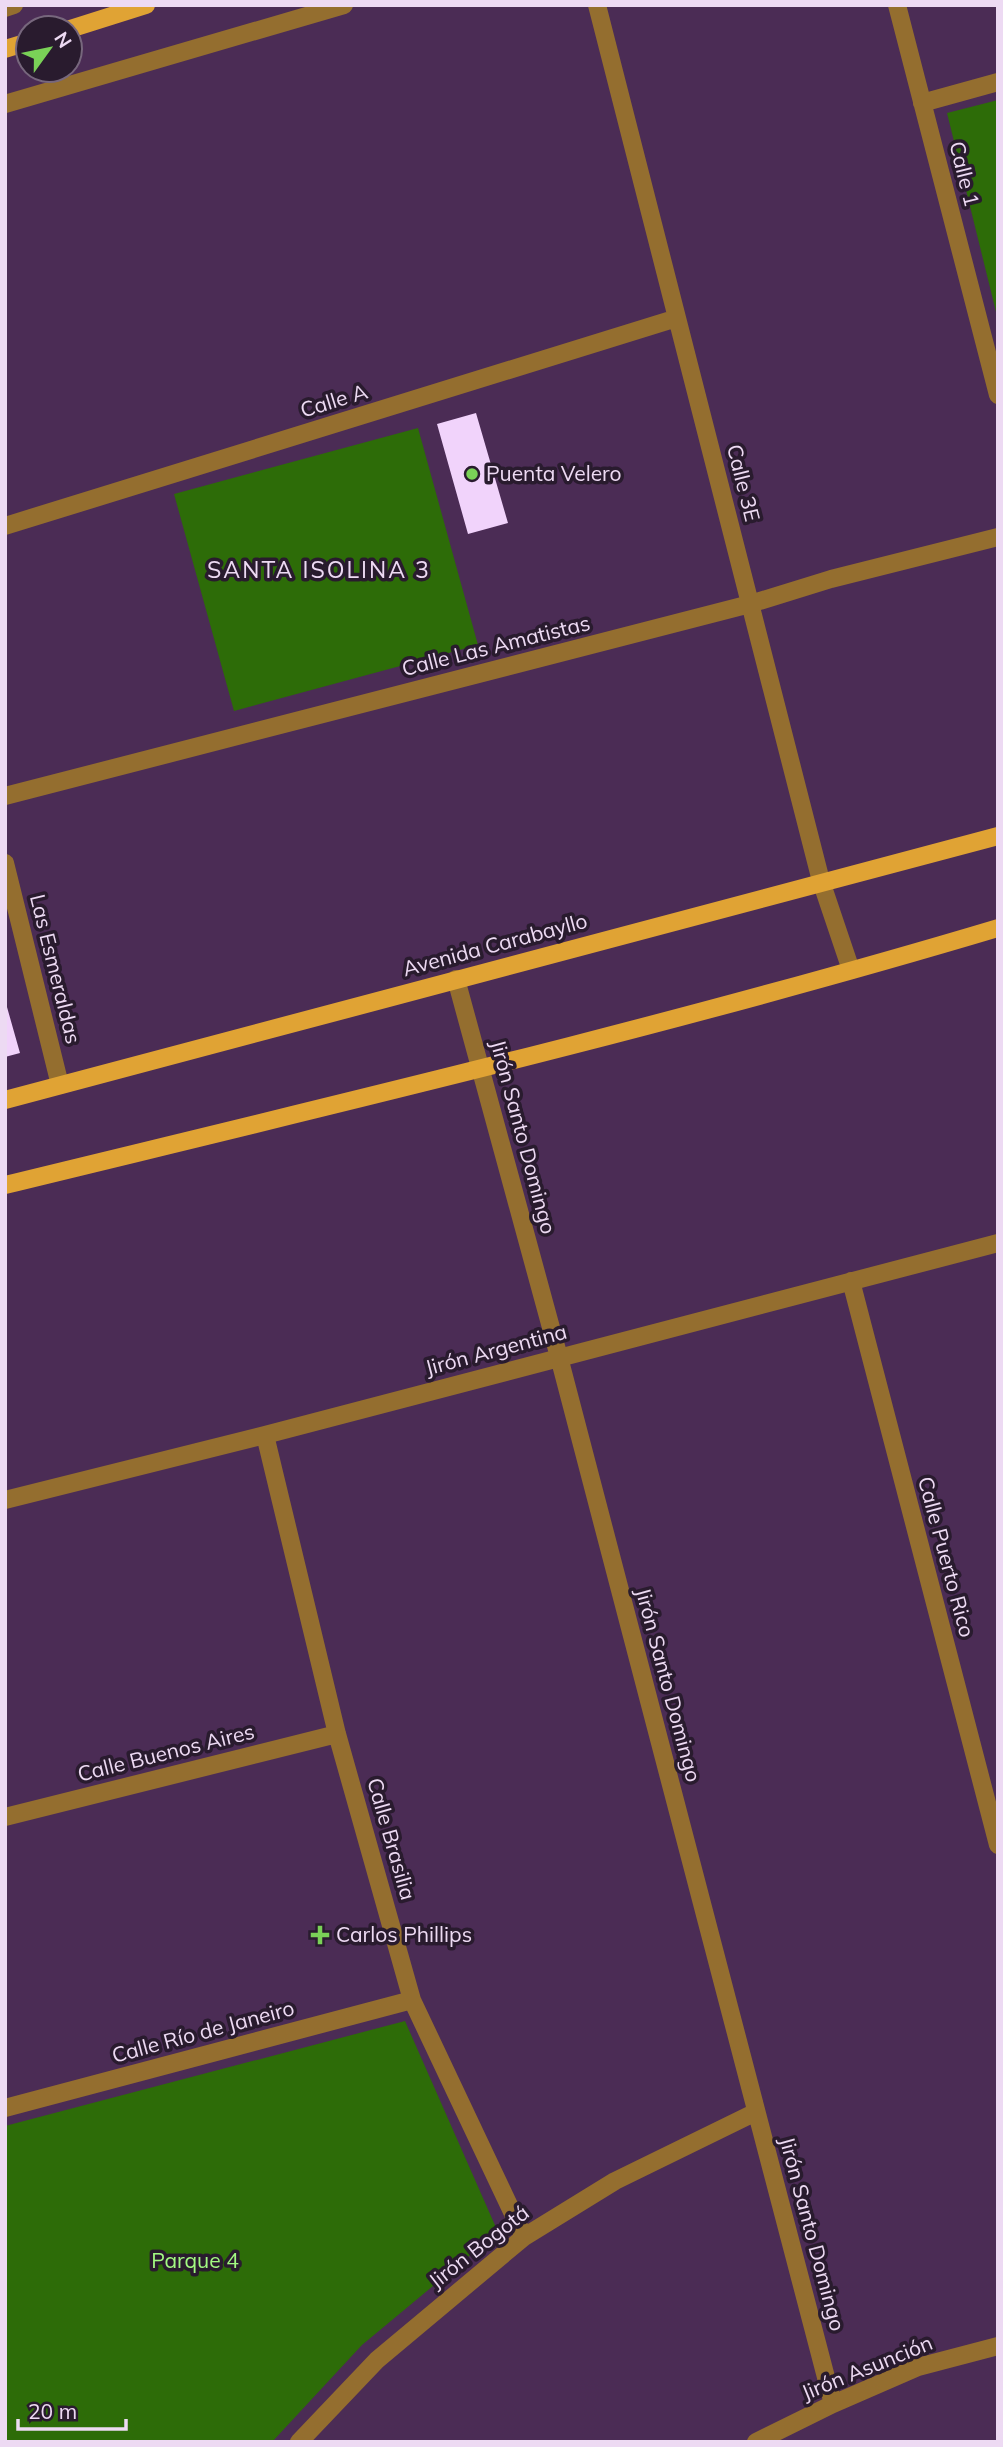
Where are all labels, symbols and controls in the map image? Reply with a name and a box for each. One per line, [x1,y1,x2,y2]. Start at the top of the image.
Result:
north arrow [14,14,84,84]
text: N [49,27,77,52]
street label: Calle 1 [944,139,986,209]
street label: Calle A [297,377,371,423]
street label: Calle 3E [722,442,766,524]
place label: Puenta Velero [486,460,622,486]
marker: Puenta Velero [464,466,480,482]
district label: SANTA ISOLINA 3 [207,555,431,584]
street label: Calle Las Amatistas [399,609,593,681]
street label: Las Esmeraldas [25,891,87,1046]
street label: Avenida Carabayllo [399,907,590,981]
street label: Jirón Santo Domingo [486,1037,562,1237]
street label: Jirón Argentina [422,1318,569,1380]
street label: Calle Puerto Rico [913,1474,981,1640]
street label: Jirón Santo Domingo [631,1585,707,1785]
street label: Calle Buenos Aires [75,1717,257,1787]
street label: Calle Brasilia [362,1775,422,1903]
place label: Carlos Phillips [336,1921,472,1947]
marker: Carlos Phillips [310,1925,330,1945]
street label: Calle Río de Janeiro [109,1994,297,2068]
street label: Jirón Santo Domingo [775,2134,851,2334]
street label: Jirón Bogotá [423,2199,534,2293]
park label: Parque 4 [151,2247,239,2273]
street label: Jirón Asunción [797,2329,936,2405]
scale bar [18,2388,126,2432]
text: 20 m [28,2398,77,2424]

